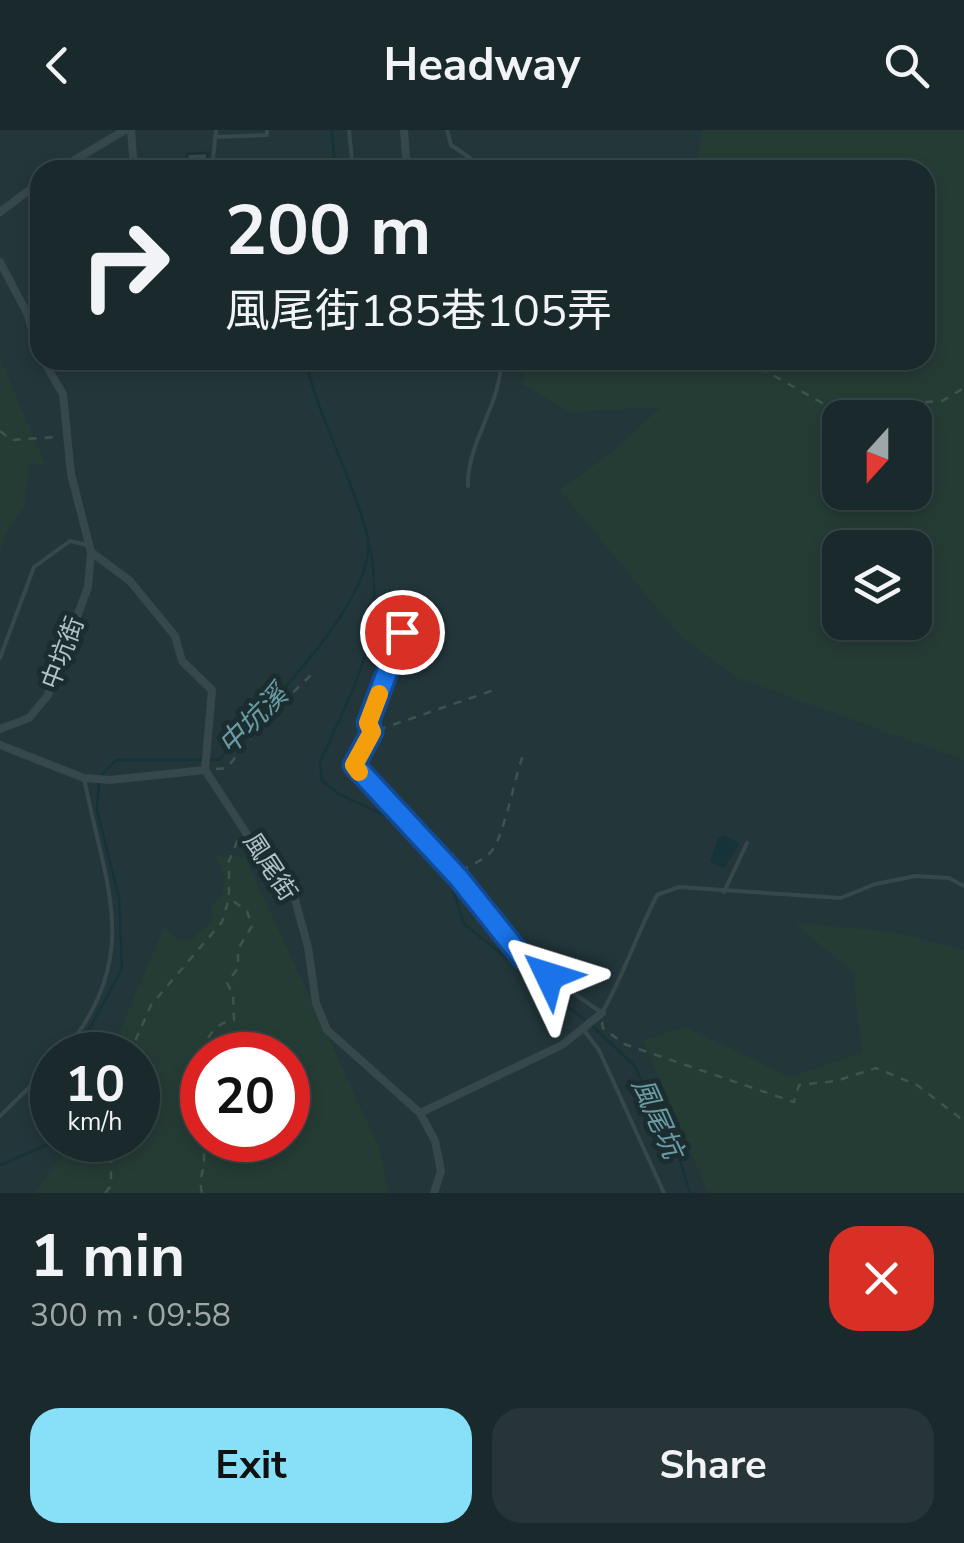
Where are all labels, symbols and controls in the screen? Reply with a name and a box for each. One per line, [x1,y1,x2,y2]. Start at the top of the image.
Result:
text: Headway [384,35,580,96]
icon: back [30,38,85,93]
icon: search [879,38,934,93]
text: 200 m [225,183,431,279]
icon: right [60,200,190,330]
text: 風尾街185巷105弄 [225,281,612,342]
north arrow [822,400,932,510]
map controls [822,400,932,640]
button: layers [822,530,932,640]
pin [360,590,445,675]
icon: arrive [375,605,430,660]
street label: 中坑街 [34,612,92,694]
water label: 中坑溪 [210,674,299,763]
street label: 風尾街 [235,826,305,908]
position arrow [497,924,601,1028]
speed limit sign: 20 [180,1032,310,1162]
text: 10 [65,1050,125,1119]
water label: 風尾坑 [623,1072,693,1168]
text: km/h [67,1105,123,1139]
text: 1 min [30,1215,185,1297]
button: close [829,1226,934,1331]
text: 300 m · 09:58 [30,1294,231,1337]
button: Exit [30,1408,472,1523]
button: Share [492,1408,934,1523]

